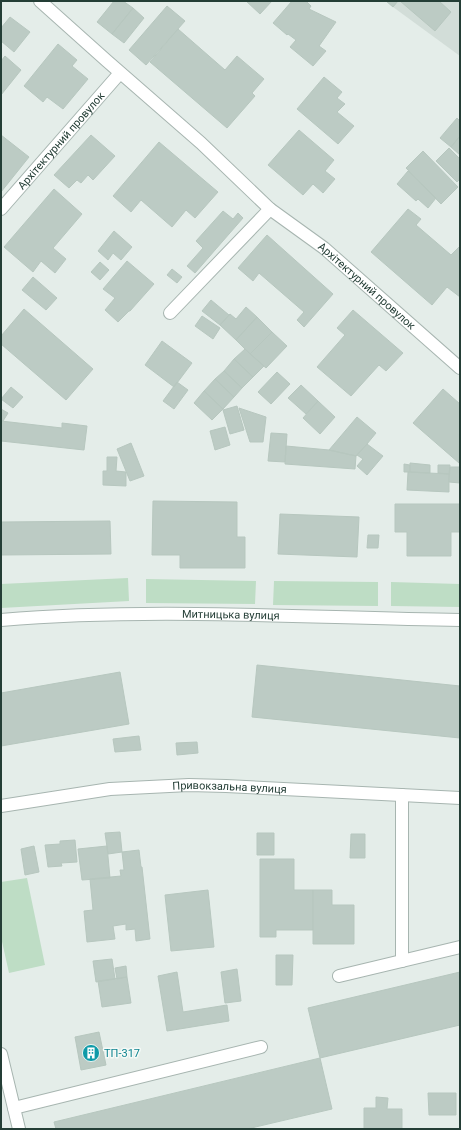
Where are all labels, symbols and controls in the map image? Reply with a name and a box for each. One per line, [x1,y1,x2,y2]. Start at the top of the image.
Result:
street label: Архітектурний провулок [15,89,107,192]
street label: Архітектурний провулок [316,240,418,332]
street label: Митницька вулиця [182,607,280,622]
street label: Привокзальна вулиця [172,778,287,796]
building icon: ТП-317 [81,1043,101,1063]
place label: ТП-317 [104,1047,140,1060]

